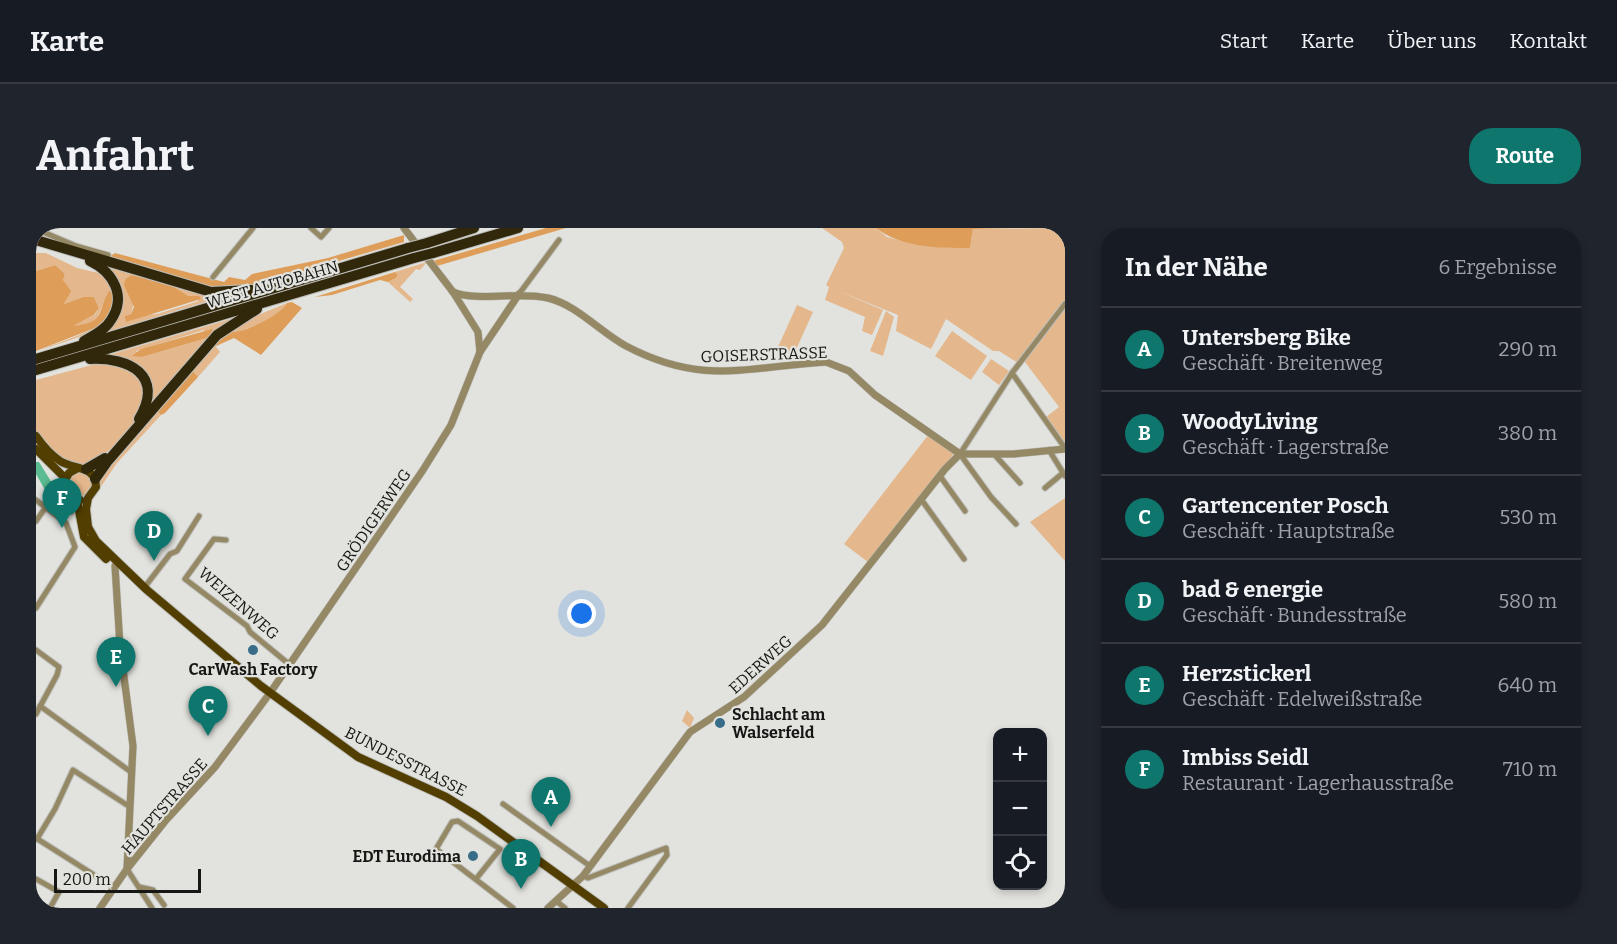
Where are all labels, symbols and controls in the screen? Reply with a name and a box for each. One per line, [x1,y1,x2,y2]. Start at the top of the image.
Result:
text: Karte [30,25,104,58]
text: Start [1220,28,1268,54]
text: Karte [1301,28,1354,54]
text: Über uns [1387,28,1477,54]
text: Kontakt [1510,28,1587,54]
button: Route [1469,128,1581,184]
text: Anfahrt [36,131,194,181]
text: In der Nähe [1125,252,1268,283]
text: 6 Ergebnisse [1438,255,1557,279]
street label: WEST AUTOBAHN [204,256,341,312]
text: Untersberg Bike [1182,324,1351,351]
text: A [1137,337,1152,361]
text: 290 m [1499,337,1557,361]
street label: GOISERSTRASSE [700,343,828,366]
text: Geschäft · Breitenweg [1182,351,1383,375]
text: WoodyLiving [1182,408,1318,435]
text: B [1138,421,1151,445]
text: 380 m [1498,421,1557,445]
text: Geschäft · Lagerstraße [1182,435,1389,459]
street label: GRÖDIGERWEG [332,465,415,575]
pin: F [42,478,82,528]
text: Gartencenter Posch [1182,492,1389,519]
text: C [1138,505,1151,529]
text: 530 m [1499,505,1557,529]
pin: D [134,512,174,561]
text: Geschäft · Hauptstraße [1182,519,1395,543]
street label: WEIZENWEG [195,563,283,644]
text: bad & energie [1182,576,1323,603]
text: D [1137,589,1152,613]
text: 580 m [1498,589,1557,613]
your location [567,599,596,628]
text: Geschäft · Bundesstraße [1182,603,1407,627]
street label: EDERWEG [725,631,796,698]
pin: E [96,638,136,687]
marker: CarWash Factory [246,643,260,657]
place label: CarWash Factory [189,660,318,679]
text: Herzstickerl [1182,660,1311,687]
text: E [1138,673,1151,697]
text: 640 m [1498,673,1557,697]
pin: C [188,686,228,736]
text: Geschäft · Edelweißstraße [1182,687,1422,711]
place label: Schlacht am Walserfeld [732,705,826,742]
marker: Schlacht am Walserfeld [713,716,727,730]
street label: BUNDESSTRASSE [342,723,470,800]
map controls [993,728,1047,890]
button: + [993,728,1047,782]
text: Imbiss Seidl [1182,744,1309,771]
street label: HAUPTSTRASSE [118,754,211,858]
text: F [1139,757,1150,781]
text: 710 m [1503,757,1557,781]
text: Restaurant · Lagerhausstraße [1182,771,1454,795]
pin: A [532,778,570,827]
button: − [993,782,1047,836]
button: locate [993,836,1047,890]
pin: B [502,840,540,889]
place label: EDT Eurodima [352,847,461,866]
marker: EDT Eurodima [466,849,480,863]
scale bar [54,866,201,894]
text: 200 m [63,870,111,889]

